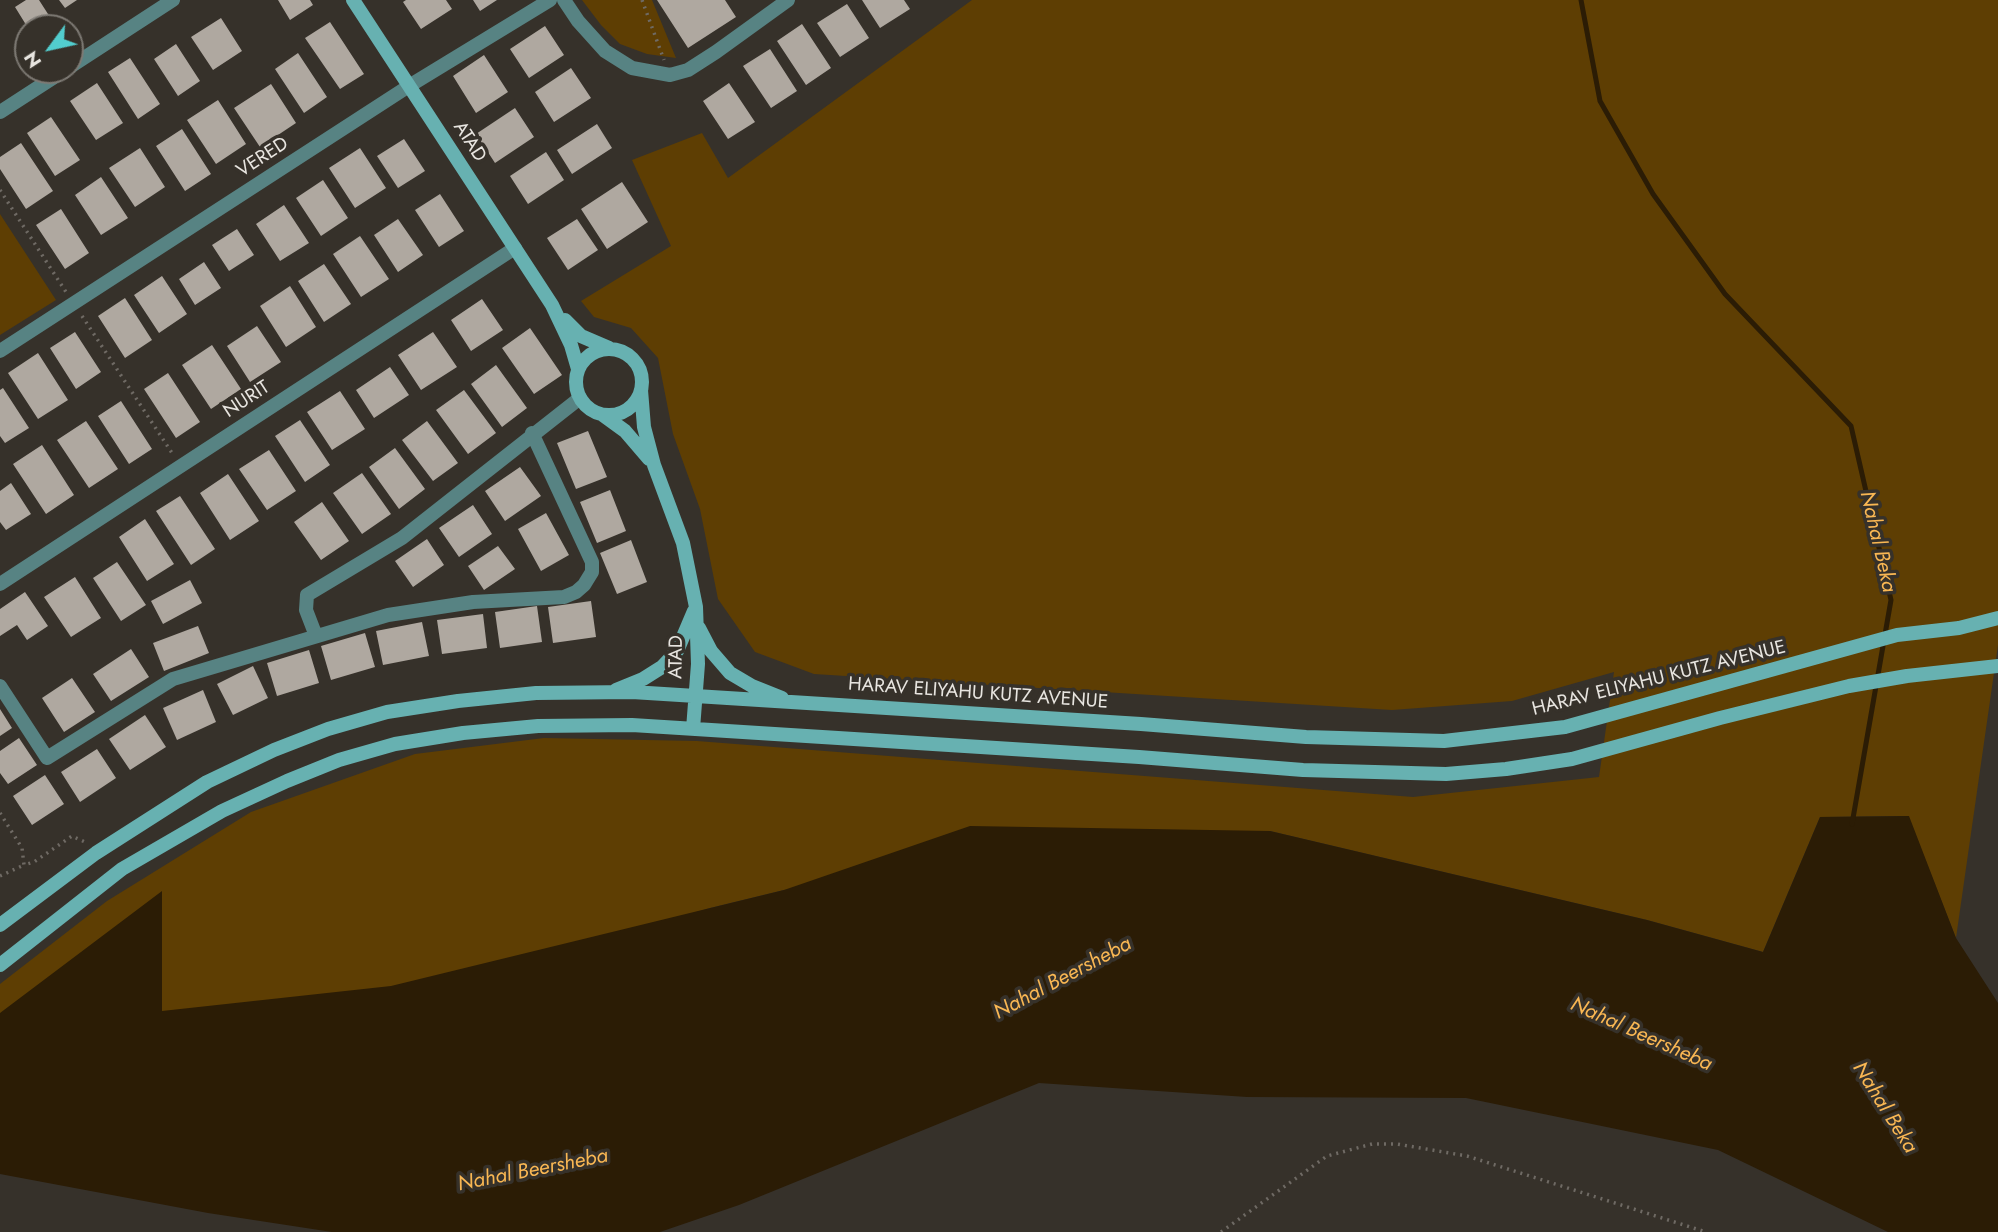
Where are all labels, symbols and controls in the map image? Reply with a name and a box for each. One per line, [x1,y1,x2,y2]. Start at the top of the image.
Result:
north arrow [14,14,84,84]
text: N [17,46,48,73]
street label: ATAD [448,118,490,166]
street label: VERED [233,133,293,183]
street label: NURIT [220,377,274,423]
water label: Nahal Beka [1853,489,1901,595]
street label: ATAD [665,635,689,679]
street label: HARAV ELIYAHU KUTZ AVENUE [1530,636,1788,722]
street label: HARAV ELIYAHU KUTZ AVENUE [847,674,1109,714]
water label: Nahal Beersheba [990,932,1136,1026]
water label: Nahal Beersheba [1566,992,1716,1078]
water label: Nahal Beka [1846,1058,1922,1158]
water label: Nahal Beersheba [456,1144,610,1198]

